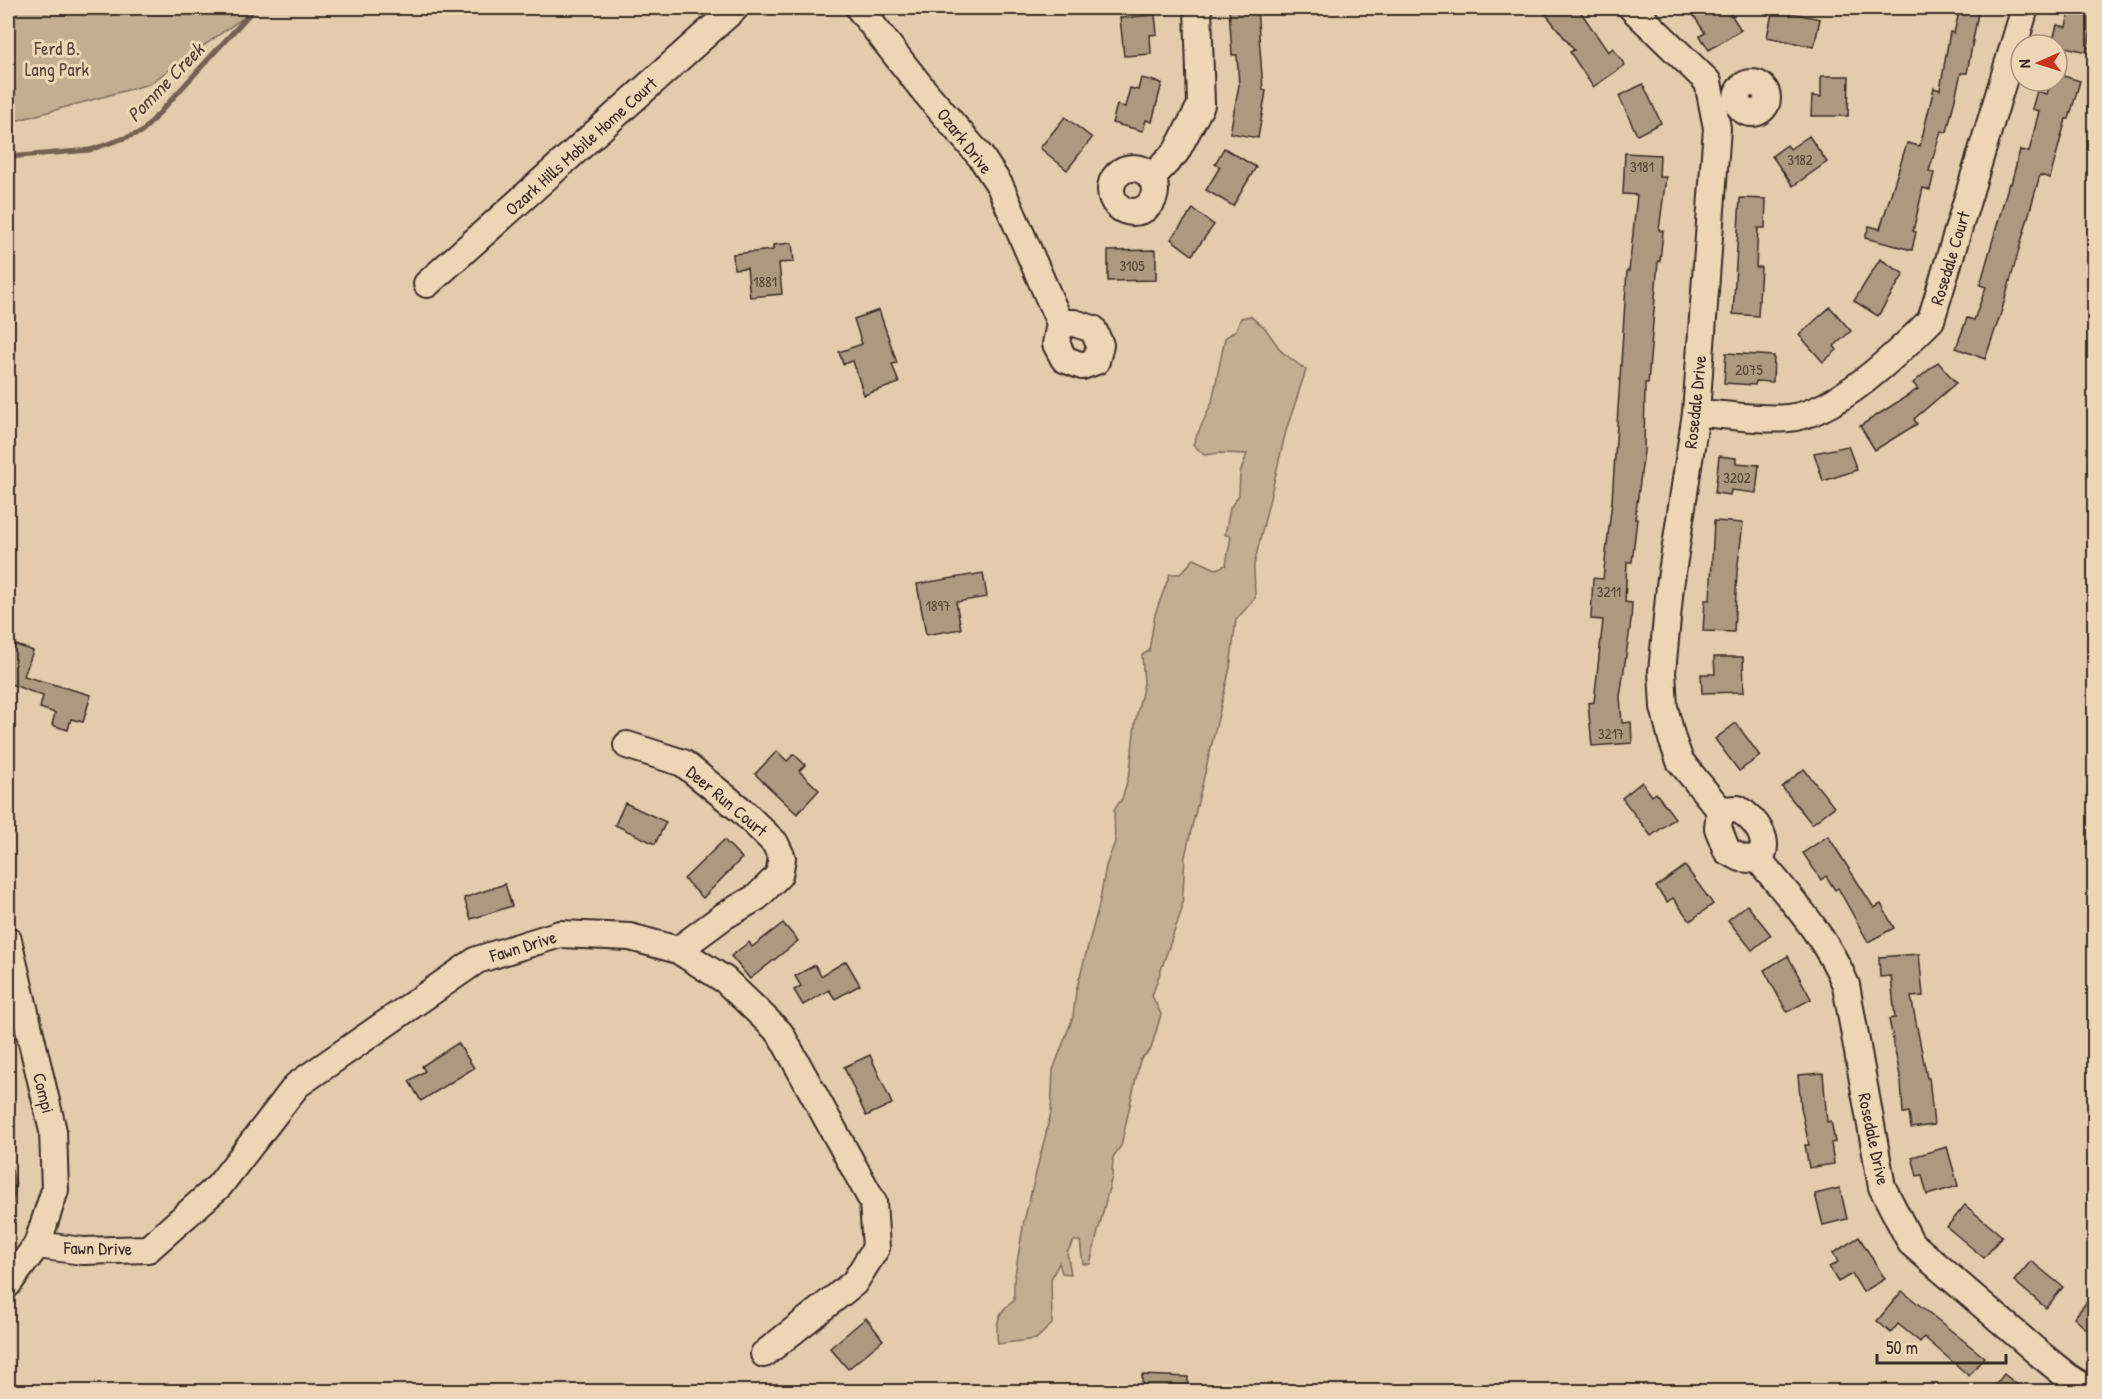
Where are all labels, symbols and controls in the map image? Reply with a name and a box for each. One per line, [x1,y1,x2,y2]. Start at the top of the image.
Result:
north arrow [2009,33,2069,93]
water label: Pomme Creek [120,35,211,127]
park label: Ferd B. Lang Park [25,36,90,82]
text: N [2013,58,2035,69]
street label: Ozark Hills Mobile Home Court [500,70,663,221]
street label: Ozark Drive [931,103,999,179]
house number: 3182 [1787,149,1813,170]
house number: 3181 [1630,156,1654,177]
street label: Rosedale Court [1924,207,1976,308]
house number: 3105 [1119,255,1145,276]
house number: 1881 [753,271,777,292]
street label: Rosedale Drive [1678,354,1712,450]
house number: 2075 [1735,359,1763,380]
house number: 3202 [1723,467,1751,488]
house number: 3211 [1597,581,1621,602]
house number: 1897 [926,595,950,616]
house number: 3217 [1598,723,1624,744]
street label: Deer Run Court [681,760,774,843]
street label: Fawn Drive [486,924,559,968]
street label: Compi [27,1070,61,1116]
street label: Rosedale Drive [1852,1091,1896,1187]
street label: Fawn Drive [63,1235,132,1261]
scale bar [1877,1327,2006,1365]
text: 50 m [1886,1335,1918,1360]

